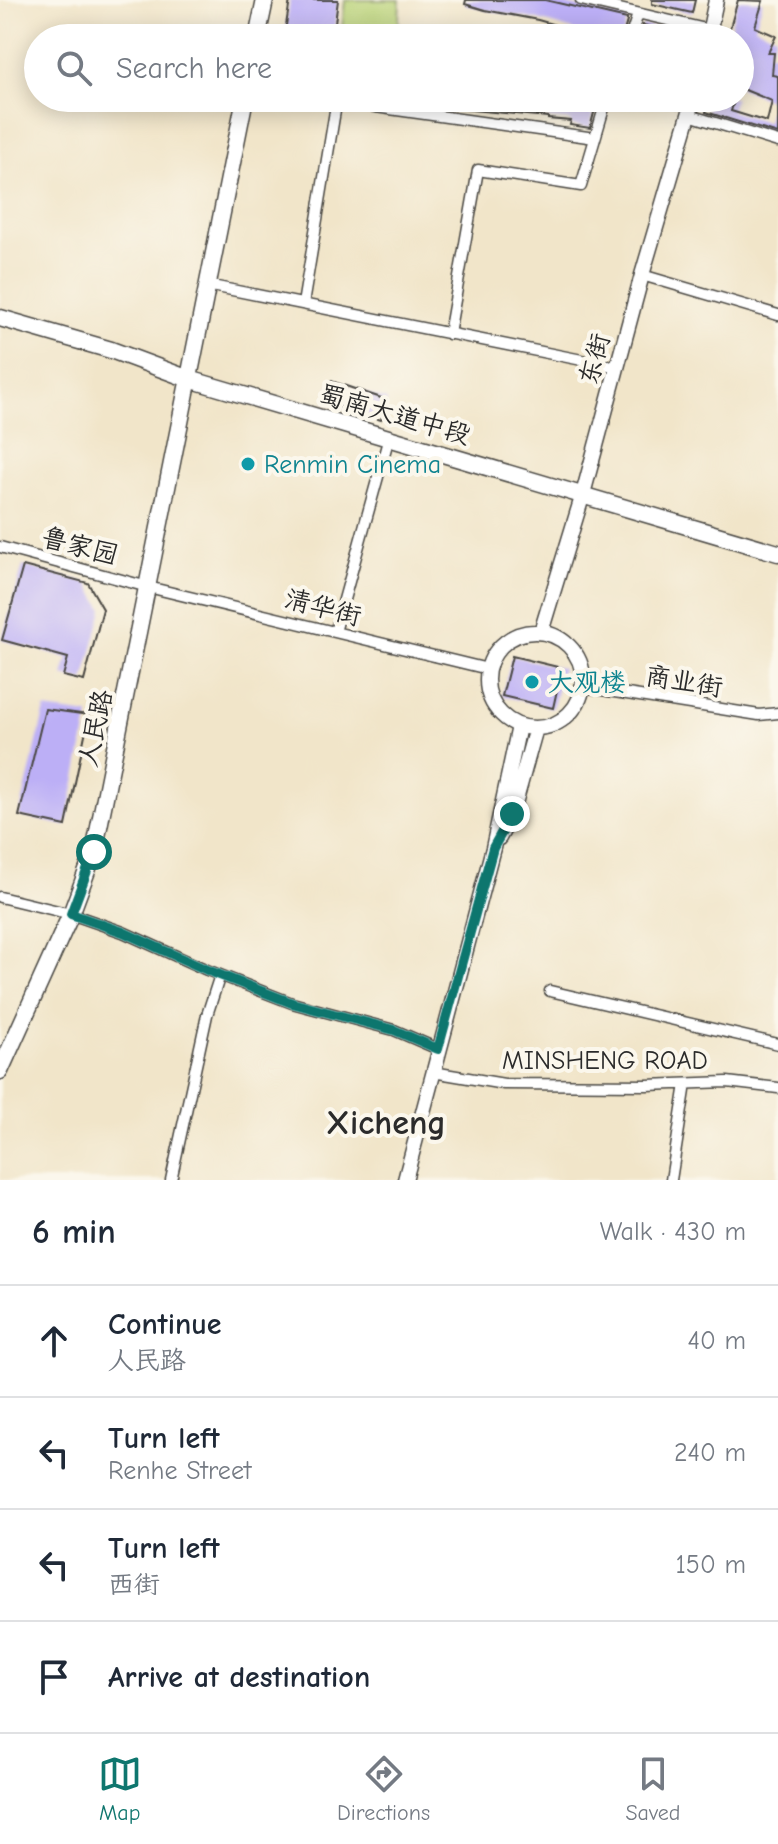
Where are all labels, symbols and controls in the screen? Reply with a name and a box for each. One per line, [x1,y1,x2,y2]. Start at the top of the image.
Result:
search box [24,24,754,112]
icon: search [52,46,96,90]
text: Search here [116,51,272,86]
street label: 东街 [574,330,616,388]
street label: 蜀南大道中段 [316,379,474,451]
place label: Renmin Cinema [264,450,441,480]
marker: Renmin Cinema [239,455,257,473]
street label: 鲁家园 [38,522,121,572]
street label: 清华街 [281,584,364,632]
street label: 商业街 [643,661,725,703]
place label: 大观楼 [548,668,626,698]
marker: 大观楼 [523,673,541,691]
street label: 人民路 [73,687,119,769]
route end [494,796,530,832]
route start [76,834,112,870]
street label: MINSHENG ROAD [502,1046,708,1076]
district label: Xicheng [326,1103,446,1143]
text: 6 min [32,1212,116,1252]
text: Walk · 430 m [600,1217,746,1247]
text: Continue [108,1307,222,1342]
icon: ahead [32,1319,76,1363]
text: 40 m [687,1326,746,1356]
text: 人民路 [108,1346,186,1376]
text: Turn left [108,1421,220,1456]
icon: left [32,1431,76,1475]
text: 240 m [674,1438,746,1468]
text: Renhe Street [108,1456,251,1486]
text: Turn left [108,1531,220,1566]
icon: left [32,1543,76,1587]
text: 150 m [676,1550,746,1580]
text: 西街 [108,1570,160,1600]
icon: arrive [32,1655,76,1699]
text: Arrive at destination [108,1660,370,1695]
tab: Map [98,1752,142,1826]
tab: Directions [337,1752,430,1826]
tab: Saved [625,1752,680,1826]

